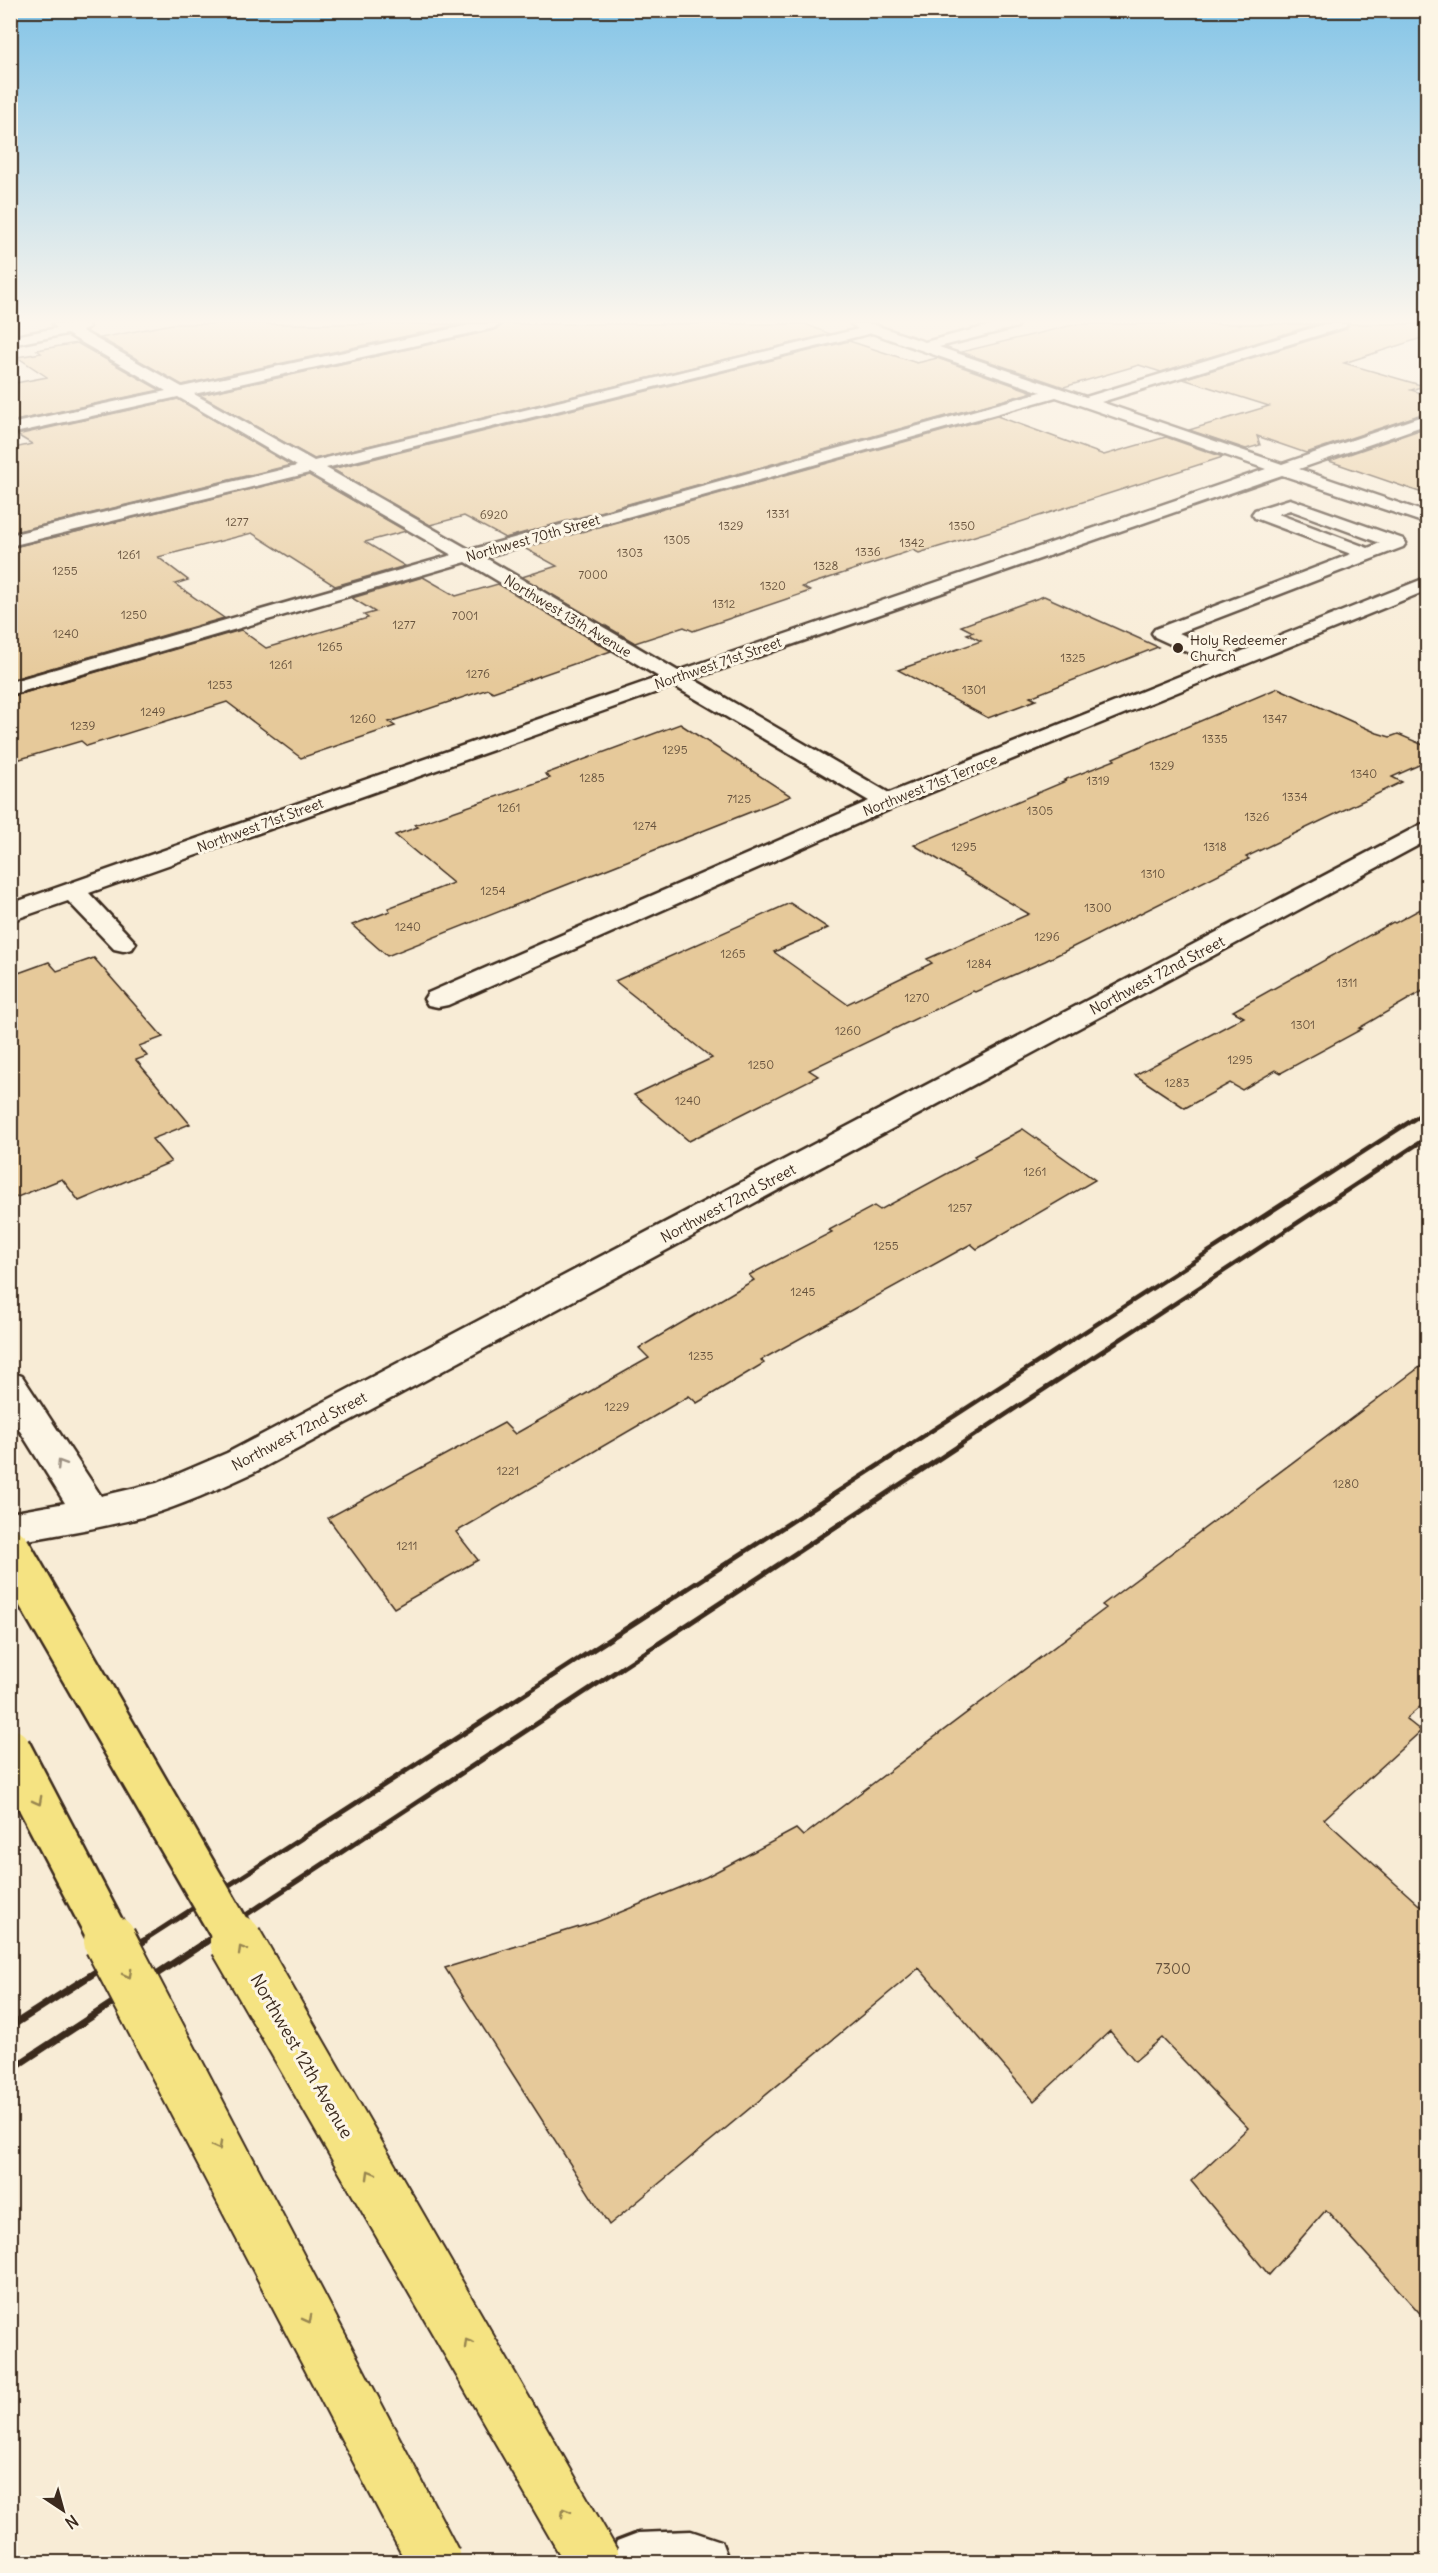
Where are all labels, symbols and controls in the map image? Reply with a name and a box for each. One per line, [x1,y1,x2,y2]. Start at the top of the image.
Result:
house number: 1331 [766,506,790,521]
house number: 6920 [480,507,508,522]
street label: Northwest 70th Street [464,510,602,566]
house number: 1277 [225,514,249,529]
house number: 1329 [718,518,744,533]
house number: 1350 [949,518,975,533]
house number: 1305 [664,532,690,547]
house number: 1342 [899,535,925,550]
house number: 1336 [855,544,881,559]
house number: 1303 [617,545,643,560]
house number: 1261 [117,547,141,562]
house number: 1328 [813,558,839,573]
house number: 1255 [52,563,78,578]
house number: 7000 [578,567,608,582]
street label: Northwest 13th Avenue [501,571,635,661]
house number: 1320 [760,578,786,593]
house number: 1312 [713,596,736,611]
house number: 1250 [121,607,147,622]
house number: 7001 [452,608,478,623]
house number: 1277 [392,617,416,632]
house number: 1240 [53,626,79,641]
place label: Holy Redeemer Church [1190,631,1288,665]
street label: Northwest 71st Street [652,633,784,693]
house number: 1265 [317,639,343,654]
marker: Holy Redeemer Church [1171,641,1185,655]
house number: 1325 [1060,650,1086,665]
house number: 1261 [269,657,293,672]
house number: 1276 [466,666,490,681]
house number: 1253 [207,677,233,692]
house number: 1301 [962,682,986,697]
house number: 1249 [141,704,166,719]
house number: 1260 [350,711,376,726]
house number: 1347 [1263,711,1287,726]
house number: 1239 [70,718,96,733]
house number: 1335 [1202,731,1228,746]
house number: 1295 [662,742,688,757]
street label: Northwest 71st Terrace [860,750,1000,820]
house number: 1329 [1149,758,1175,773]
house number: 1340 [1351,766,1377,781]
house number: 1285 [579,770,605,785]
house number: 1319 [1086,773,1110,788]
house number: 1334 [1282,789,1308,804]
house number: 7125 [727,791,751,806]
street label: Northwest 71st Street [194,794,326,856]
house number: 1261 [497,800,521,815]
house number: 1305 [1027,803,1053,818]
house number: 1326 [1244,809,1270,824]
house number: 1274 [633,818,657,833]
house number: 1295 [951,839,977,854]
house number: 1318 [1203,839,1227,854]
house number: 1310 [1141,866,1165,881]
house number: 1254 [480,883,506,898]
house number: 1300 [1084,900,1112,915]
house number: 1240 [395,919,421,934]
house number: 1296 [1034,929,1060,944]
street label: Northwest 72nd Street [1086,931,1228,1019]
house number: 1265 [720,946,746,961]
house number: 1284 [966,956,992,971]
house number: 1311 [1337,975,1357,990]
house number: 1270 [904,990,930,1005]
house number: 1301 [1291,1017,1315,1032]
house number: 1260 [835,1023,861,1038]
house number: 1295 [1227,1052,1253,1067]
house number: 1250 [748,1057,774,1072]
house number: 1283 [1164,1075,1190,1090]
house number: 1240 [675,1093,701,1108]
street label: Northwest 72nd Street [657,1159,799,1247]
house number: 1261 [1023,1164,1047,1179]
house number: 1257 [948,1200,972,1215]
house number: 1255 [873,1238,899,1253]
house number: 1245 [791,1284,816,1299]
house number: 1235 [688,1348,714,1363]
street label: Northwest 72nd Street [228,1387,370,1475]
house number: 1229 [605,1399,630,1414]
one-way arrow [56,1460,68,1470]
house number: 1221 [497,1463,519,1478]
house number: 1280 [1333,1476,1359,1491]
house number: 1211 [397,1538,417,1553]
one-way arrow [30,1794,42,1805]
one-way arrow [237,1946,249,1956]
house number: 7300 [1155,1959,1191,1978]
one-way arrow [121,1967,132,1978]
street label: Northwest 12th Avenue [245,1969,359,2143]
one-way arrow [211,2140,222,2151]
one-way arrow [366,2170,378,2180]
one-way arrow [301,2313,312,2324]
one-way arrow [464,2339,475,2349]
north arrow [33,2480,93,2540]
one-way arrow [561,2508,572,2518]
text: N [61,2511,82,2533]

